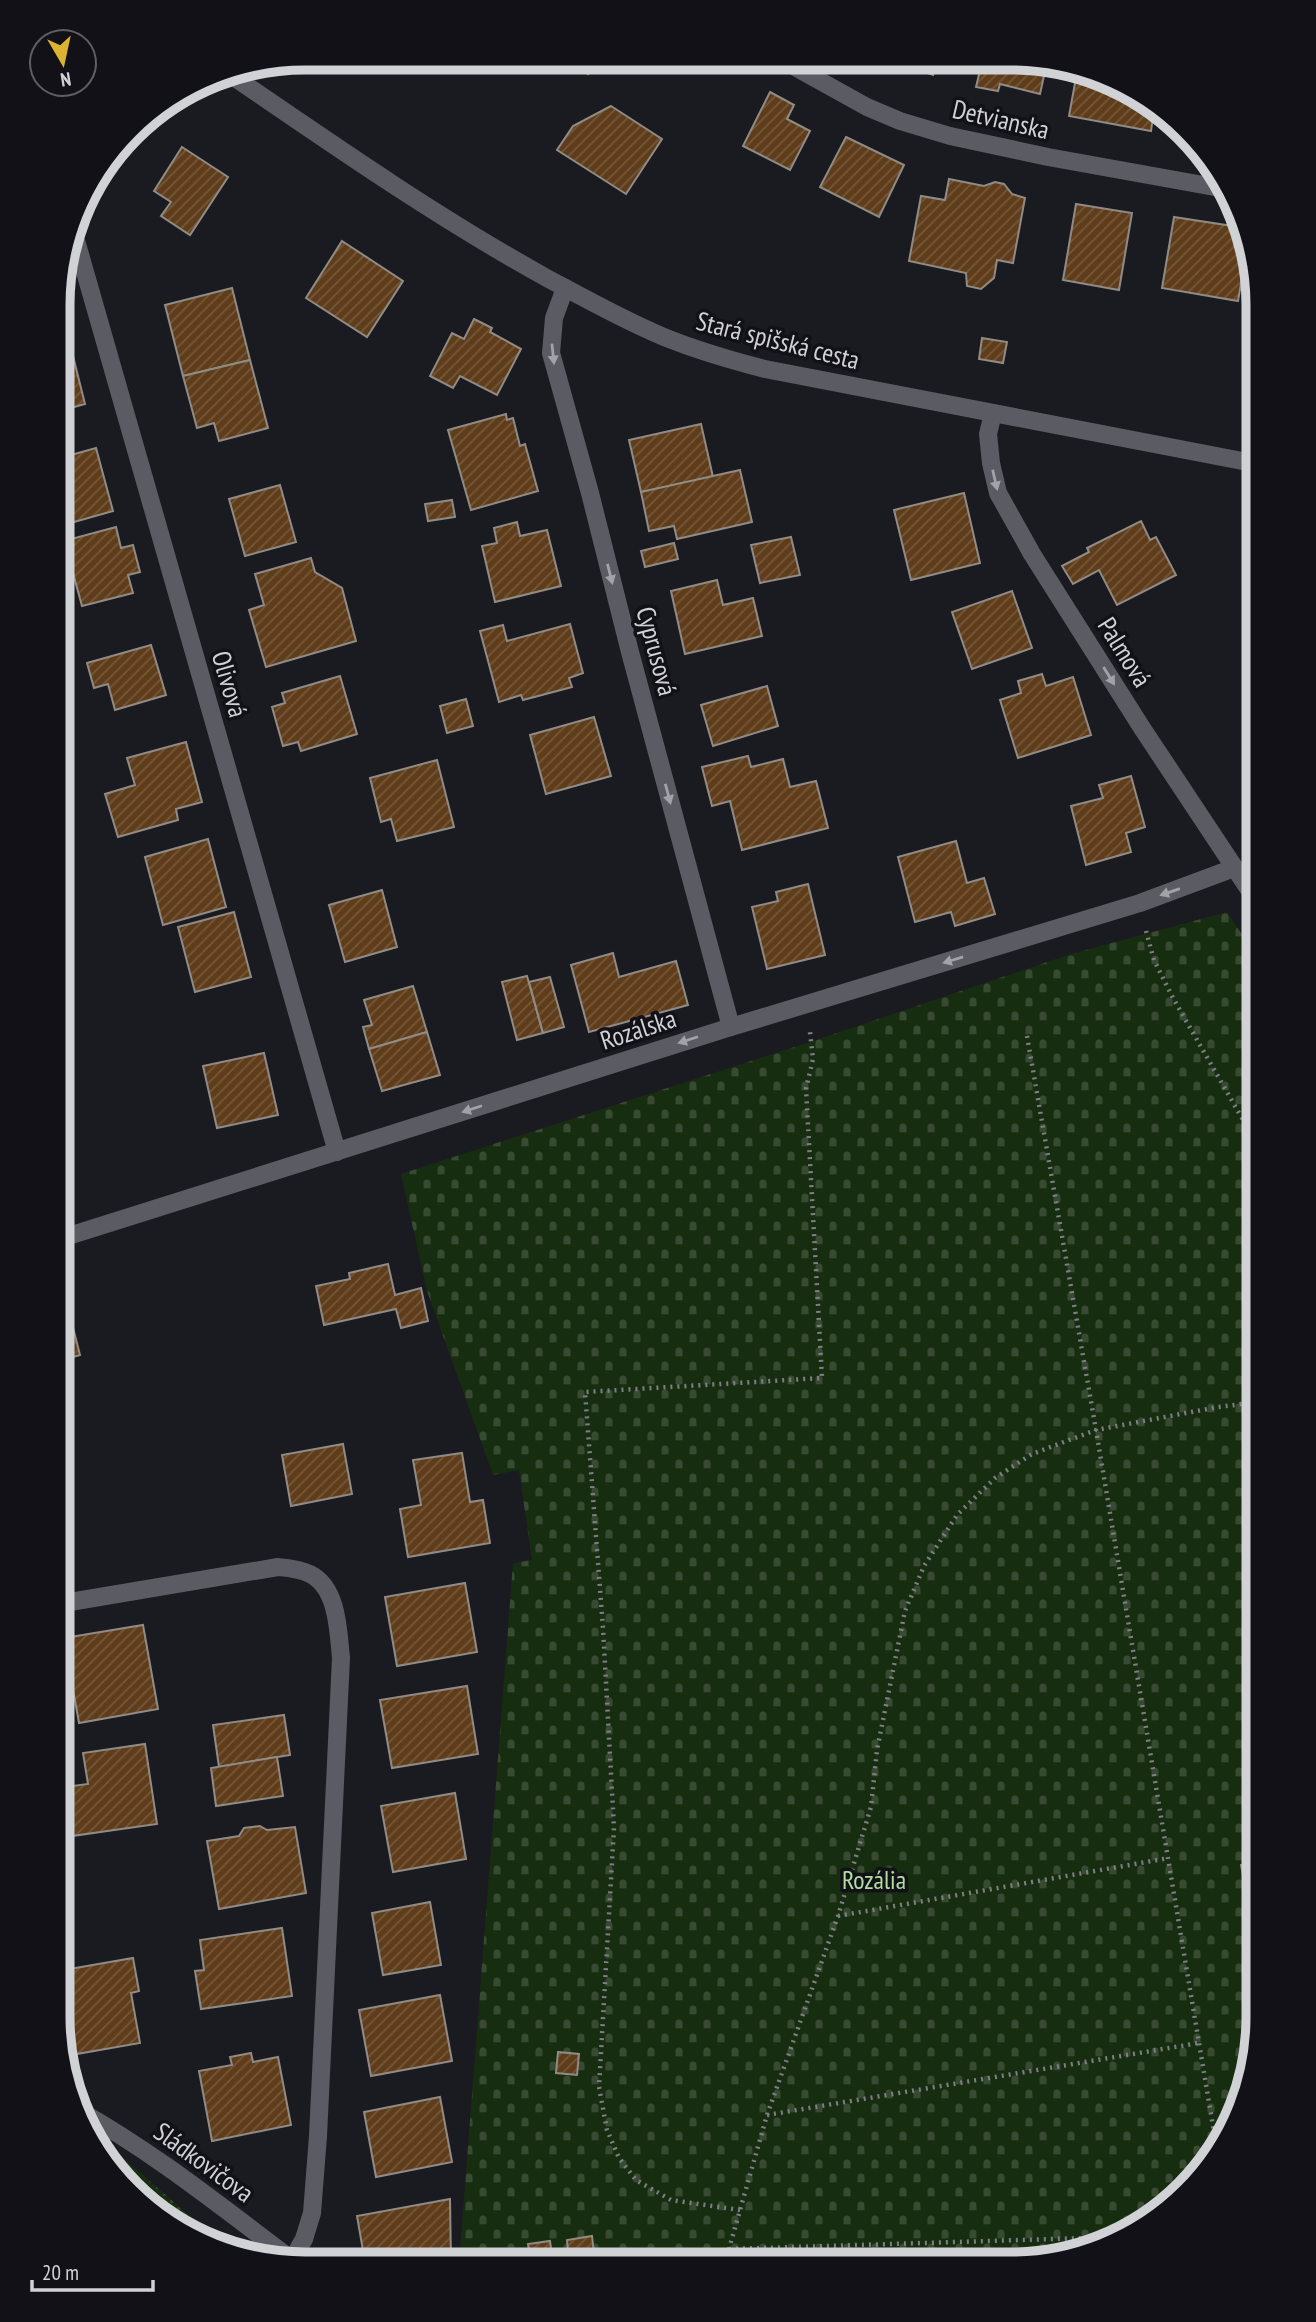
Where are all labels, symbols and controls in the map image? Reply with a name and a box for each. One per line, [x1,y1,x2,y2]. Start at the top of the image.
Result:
north arrow [28,28,98,98]
text: N [59,67,73,92]
street label: Detvianska [949,92,1053,146]
street label: Stará spišská cesta [693,304,863,376]
one-way arrow [548,343,559,365]
one-way arrow [989,469,1000,491]
one-way arrow [605,563,616,585]
street label: Cyprusová [629,603,685,699]
street label: Palmová [1091,611,1159,693]
street label: Olivová [205,647,255,721]
one-way arrow [1102,666,1115,686]
one-way arrow [663,783,674,805]
one-way arrow [1160,887,1181,898]
one-way arrow [942,955,963,965]
street label: Rozálska [596,1001,680,1057]
one-way arrow [678,1036,699,1046]
one-way arrow [461,1104,482,1115]
park label: Rozália [842,1863,906,1896]
street label: Sládkovičova [148,2115,260,2209]
scale bar [32,2248,152,2292]
text: 20 m [42,2259,79,2286]

